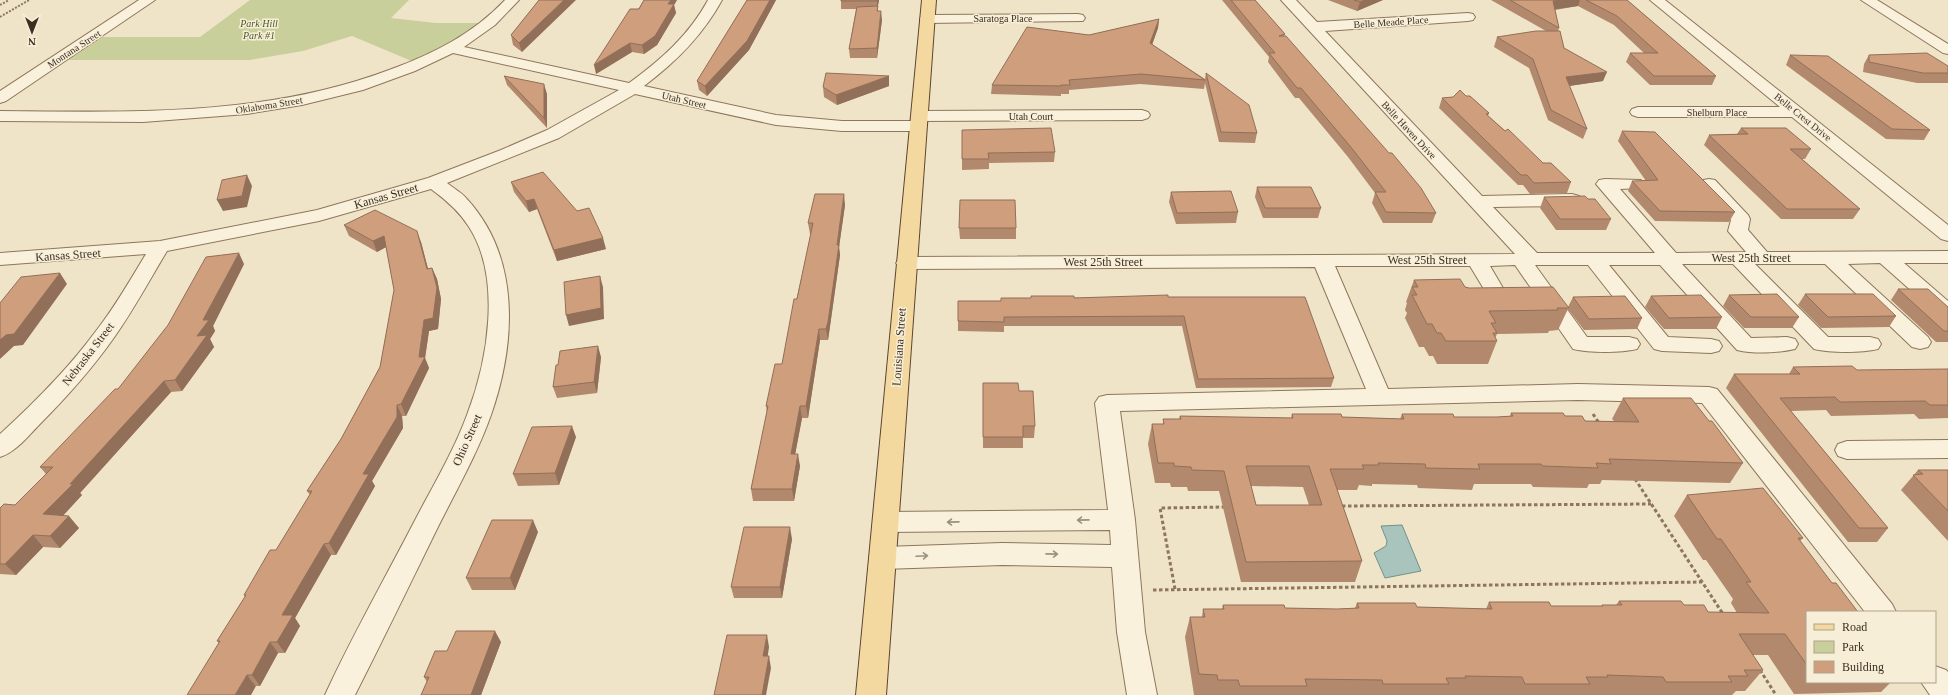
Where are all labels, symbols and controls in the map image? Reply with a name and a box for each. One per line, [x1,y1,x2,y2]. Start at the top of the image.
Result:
north arrow [12,12,52,52]
street label: Saratoga Place [973,13,1033,24]
street label: Belle Meade Place [1353,14,1429,30]
park label: Park Hill Park #1 [239,18,278,41]
street label: Montana Street [45,28,103,70]
text: N [28,36,36,48]
street label: Utah Street [661,90,708,110]
street label: Belle Crest Drive [1772,91,1834,144]
street label: Oklahoma Street [235,94,303,116]
street label: Belle Haven Drive [1379,99,1439,162]
street label: Shelburn Place [1687,107,1748,118]
street label: Utah Court [1009,111,1054,122]
street label: Kansas Street [353,180,420,212]
street label: Kansas Street [35,246,102,264]
street label: West 25th Street [1711,251,1791,265]
street label: West 25th Street [1387,253,1467,267]
street label: West 25th Street [1063,255,1143,269]
street label: Louisiana Street [889,307,909,387]
street label: Nebraska Street [59,319,117,388]
street label: Ohio Street [449,411,485,468]
one-way arrow [1077,516,1090,524]
one-way arrow [947,518,960,526]
one-way arrow [1045,550,1058,558]
one-way arrow [915,553,928,560]
legend [1806,611,1936,683]
text: Road [1842,620,1867,634]
text: Park [1842,640,1864,654]
text: Building [1842,660,1884,674]

